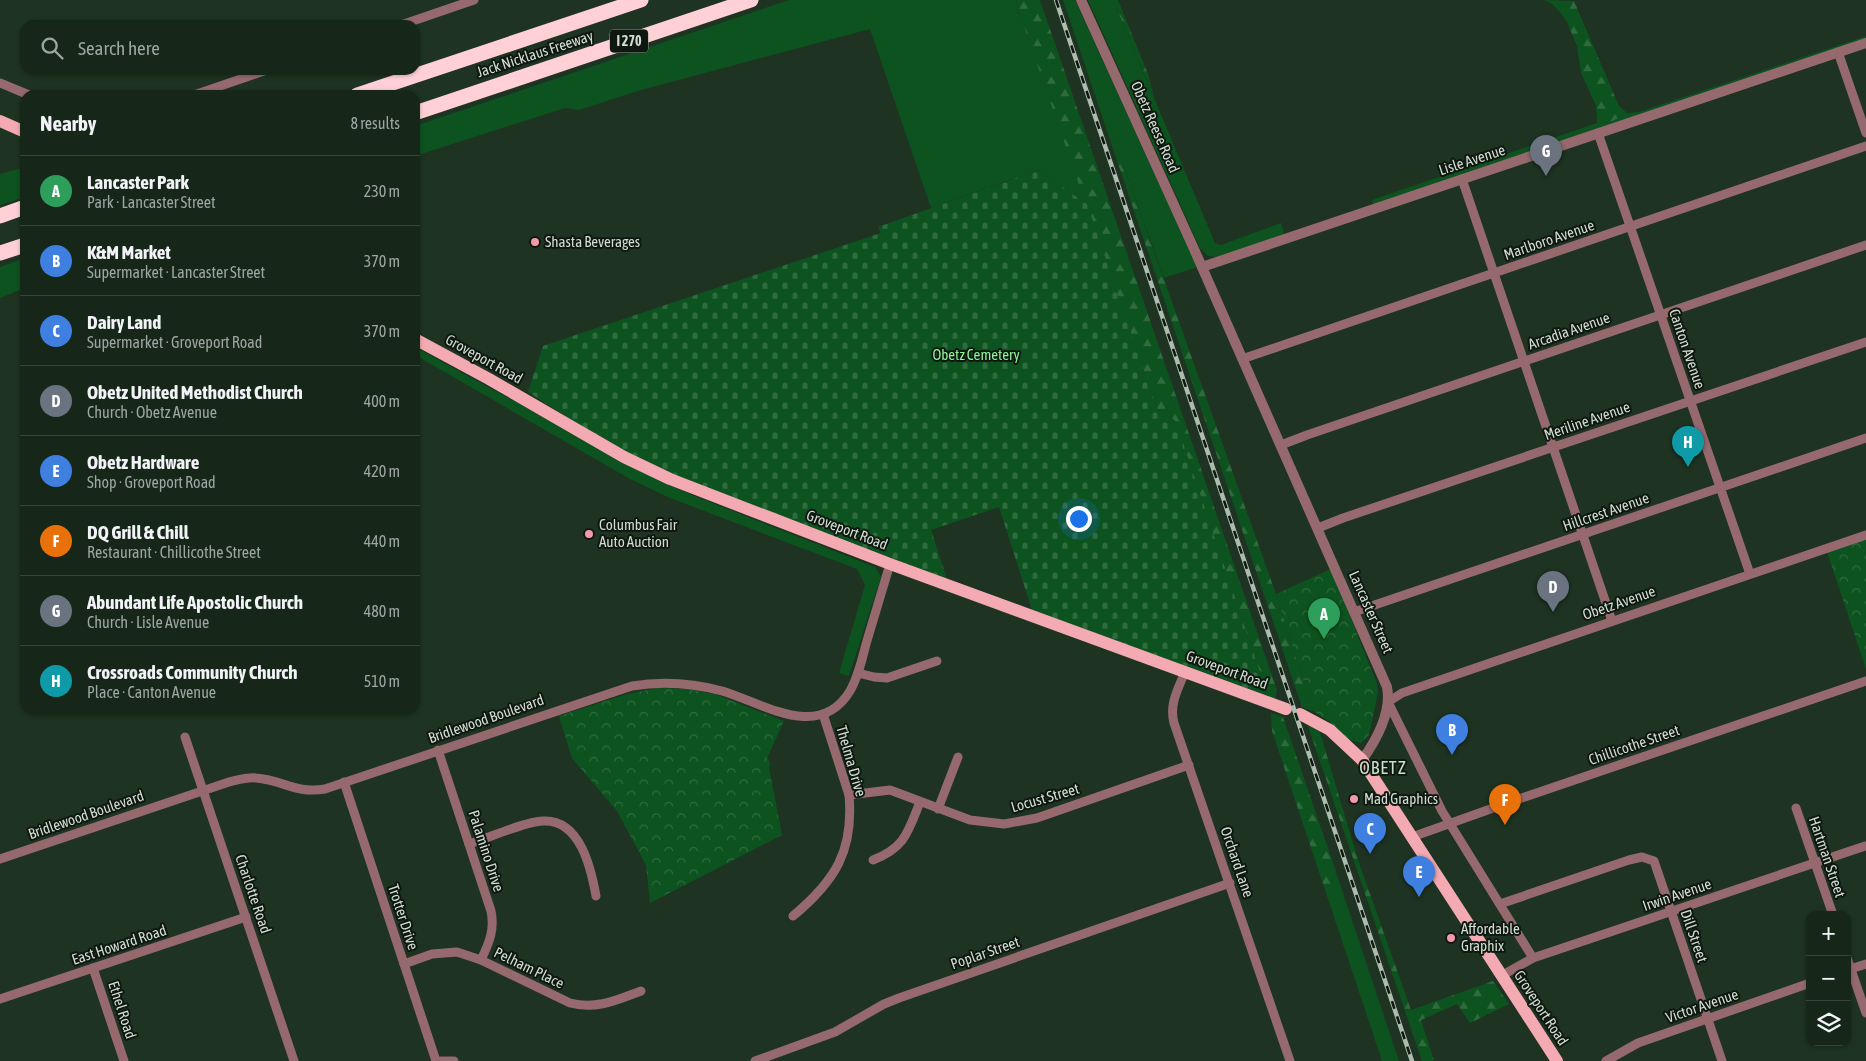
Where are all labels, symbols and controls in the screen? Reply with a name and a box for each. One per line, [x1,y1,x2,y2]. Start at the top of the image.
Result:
search box [20,20,420,75]
street label: Jack Nicklaus Freeway [474,27,595,80]
road number: I 270 [610,29,648,52]
icon: search [38,34,66,62]
text: Search here [78,37,160,59]
street label: Obetz Reese Road [1128,78,1183,175]
text: Nearby [40,111,96,135]
text: 8 results [350,114,400,132]
pin: G [1530,135,1562,176]
street label: Lisle Avenue [1437,141,1507,178]
text: Lancaster Park [87,171,189,193]
text: A [52,182,60,200]
text: 230 m [364,182,400,200]
text: Park · Lancaster Street [87,193,216,211]
street label: Marlboro Avenue [1501,216,1597,263]
place label: Shasta Beverages [545,233,640,250]
marker: Shasta Beverages [529,236,541,248]
text: K&M Market [87,241,171,263]
text: B [52,252,60,270]
text: 370 m [364,252,400,270]
text: Supermarket · Lancaster Street [87,263,265,281]
street label: Canton Avenue [1666,307,1709,391]
street label: Arcadia Avenue [1526,309,1612,352]
text: Dairy Land [87,311,161,333]
text: C [52,322,60,340]
text: 370 m [364,322,400,340]
street label: Groveport Road [443,330,526,387]
text: Supermarket · Groveport Road [87,333,262,351]
park label: Obetz Cemetery [932,346,1020,363]
text: Obetz United Methodist Church [87,381,303,403]
text: D [52,392,60,410]
text: 400 m [364,392,400,410]
street label: Meriline Avenue [1542,398,1632,443]
text: Church · Obetz Avenue [87,403,217,421]
pin: H [1672,426,1704,467]
text: Obetz Hardware [87,451,199,473]
text: E [53,462,59,480]
text: 420 m [364,462,400,480]
text: Shop · Groveport Road [87,473,216,491]
street label: Hillcrest Avenue [1561,489,1651,534]
street label: Groveport Road [804,506,890,553]
your location [1066,506,1092,532]
place label: Columbus Fair Auto Auction [599,516,678,550]
text: DQ Grill & Chill [87,521,189,543]
marker: Columbus Fair Auto Auction [583,528,595,540]
text: F [53,532,59,550]
text: 440 m [364,532,400,550]
text: Restaurant · Chillicothe Street [87,543,261,561]
street label: Lancaster Street [1346,568,1397,656]
pin: D [1537,571,1569,612]
street label: Obetz Avenue [1580,582,1658,623]
text: Abundant Life Apostolic Church [87,591,303,613]
pin: A [1308,598,1340,639]
text: G [52,602,60,620]
text: 480 m [364,602,400,620]
text: Church · Lisle Avenue [87,613,209,631]
street label: Groveport Road [1184,647,1270,692]
text: Crossroads Community Church [87,661,297,683]
text: H [51,672,61,690]
text: 510 m [364,672,400,690]
text: Place · Canton Avenue [87,683,216,701]
street label: Bridlewood Boulevard [426,691,546,746]
pin: B [1436,714,1468,755]
street label: Chillicothe Street [1586,721,1681,768]
street label: Thelma Drive [833,723,870,799]
district label: OBETZ [1359,757,1407,778]
street label: Locust Street [1009,780,1081,815]
pin: F [1489,784,1521,825]
street label: Bridlewood Boulevard [26,787,146,842]
place label: Mad Graphics [1364,790,1438,807]
marker: Mad Graphics [1348,793,1360,805]
street label: Palamino Drive [465,808,508,894]
pin: C [1354,813,1386,854]
street label: Hartman Street [1806,814,1849,899]
street label: Orchard Lane [1217,824,1258,899]
street label: Charlotte Road [232,852,275,936]
pin: E [1403,856,1435,897]
street label: Irwin Avenue [1640,875,1714,914]
street label: Trotter Drive [385,882,422,952]
street label: Dill Street [1678,907,1711,964]
map controls [1806,911,1851,1046]
button: + [1806,911,1851,956]
place label: Affordable Graphix [1461,920,1520,954]
street label: East Howard Road [69,921,168,968]
marker: Affordable Graphix [1445,932,1457,944]
street label: Poplar Street [948,933,1022,972]
street label: Pelham Place [491,943,567,992]
button: − [1806,956,1851,1001]
street label: Groveport Road [1511,967,1572,1048]
street label: Ethel Road [105,979,140,1041]
street label: Victor Avenue [1663,985,1741,1026]
button: layers [1806,1001,1851,1046]

